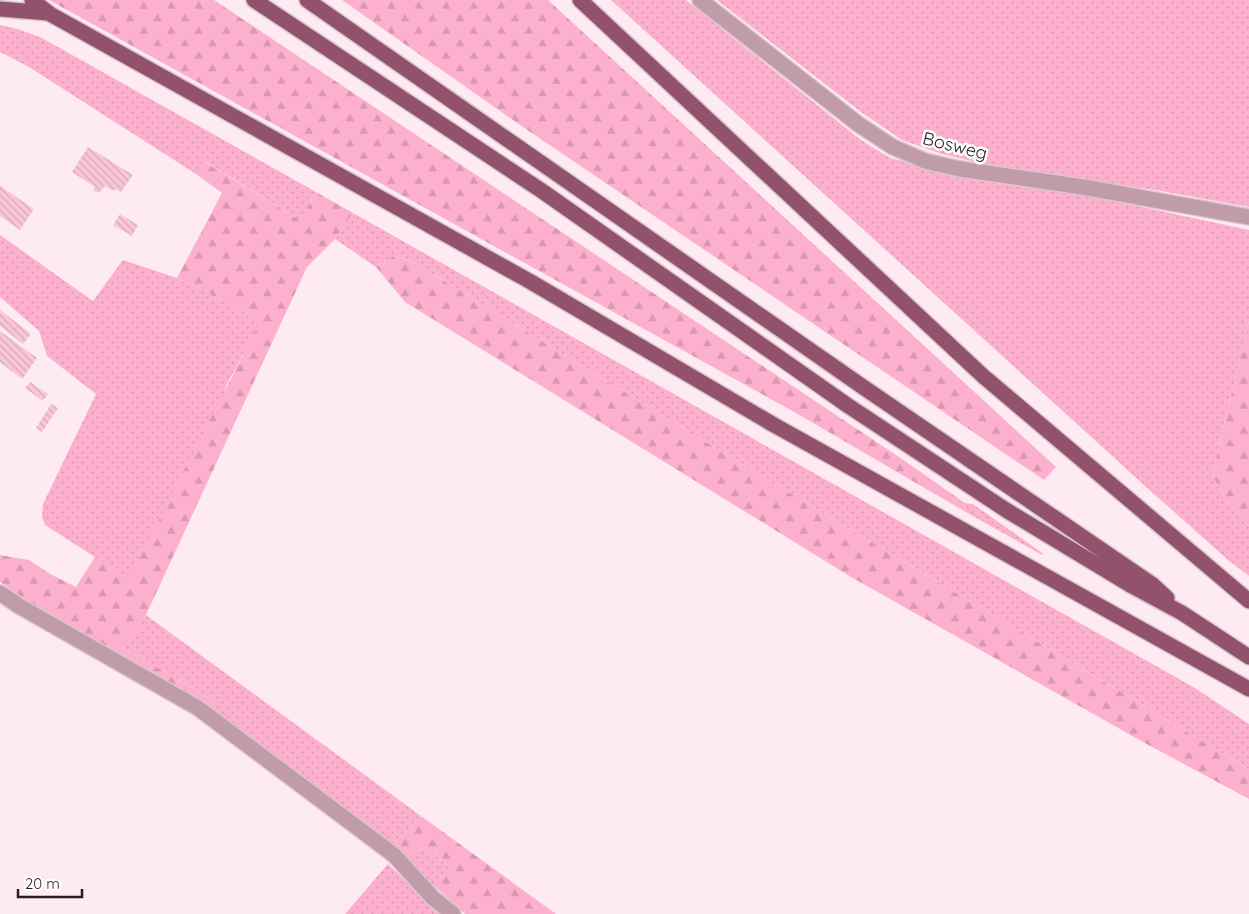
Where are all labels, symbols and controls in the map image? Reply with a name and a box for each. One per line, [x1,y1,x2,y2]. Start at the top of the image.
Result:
street label: Bosweg [920,126,990,165]
scale bar [18,866,81,898]
text: 20 m [25,874,60,893]

